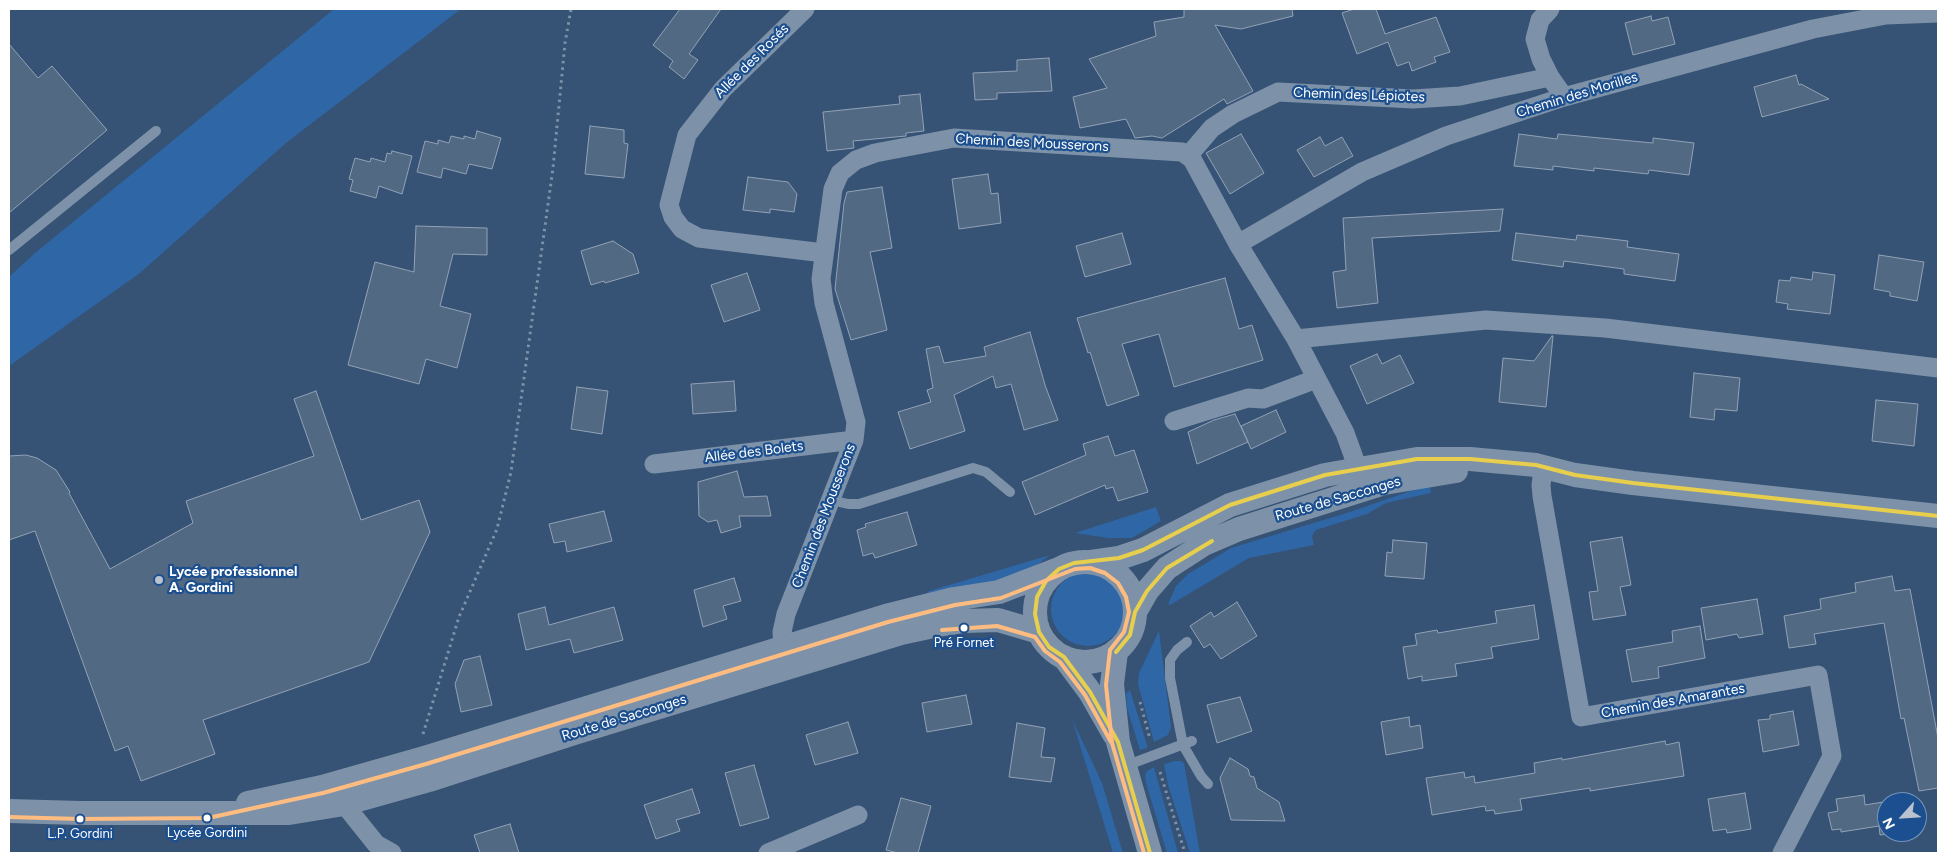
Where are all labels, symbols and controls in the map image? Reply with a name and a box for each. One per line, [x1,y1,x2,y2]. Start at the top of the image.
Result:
street label: Allée des Rosés [711,20,793,102]
street label: Chemin des Morilles [1514,69,1640,121]
street label: Chemin des Lépiotes [1293,84,1425,106]
street label: Chemin des Mousserons [955,131,1109,155]
street label: Allée des Bolets [704,438,804,466]
street label: Chemin des Mousserons [789,441,859,591]
street label: Route de Sacconges [1273,473,1403,525]
place label: Lycée professionnel A. Gordini [169,564,298,596]
marker: Lycée professionnel A. Gordini [153,574,165,586]
marker: Pré Fornet [959,623,969,633]
place label: Pré Fornet [934,635,994,651]
street label: Chemin des Amarantes [1600,680,1746,722]
street label: Route de Sacconges [560,691,688,745]
north arrow [1877,792,1927,842]
marker: Lycée Gordini [202,813,212,823]
marker: L.P. Gordini [75,814,85,824]
text: N [1879,815,1899,832]
place label: Lycée Gordini [167,825,247,841]
place label: L.P. Gordini [47,826,113,842]

